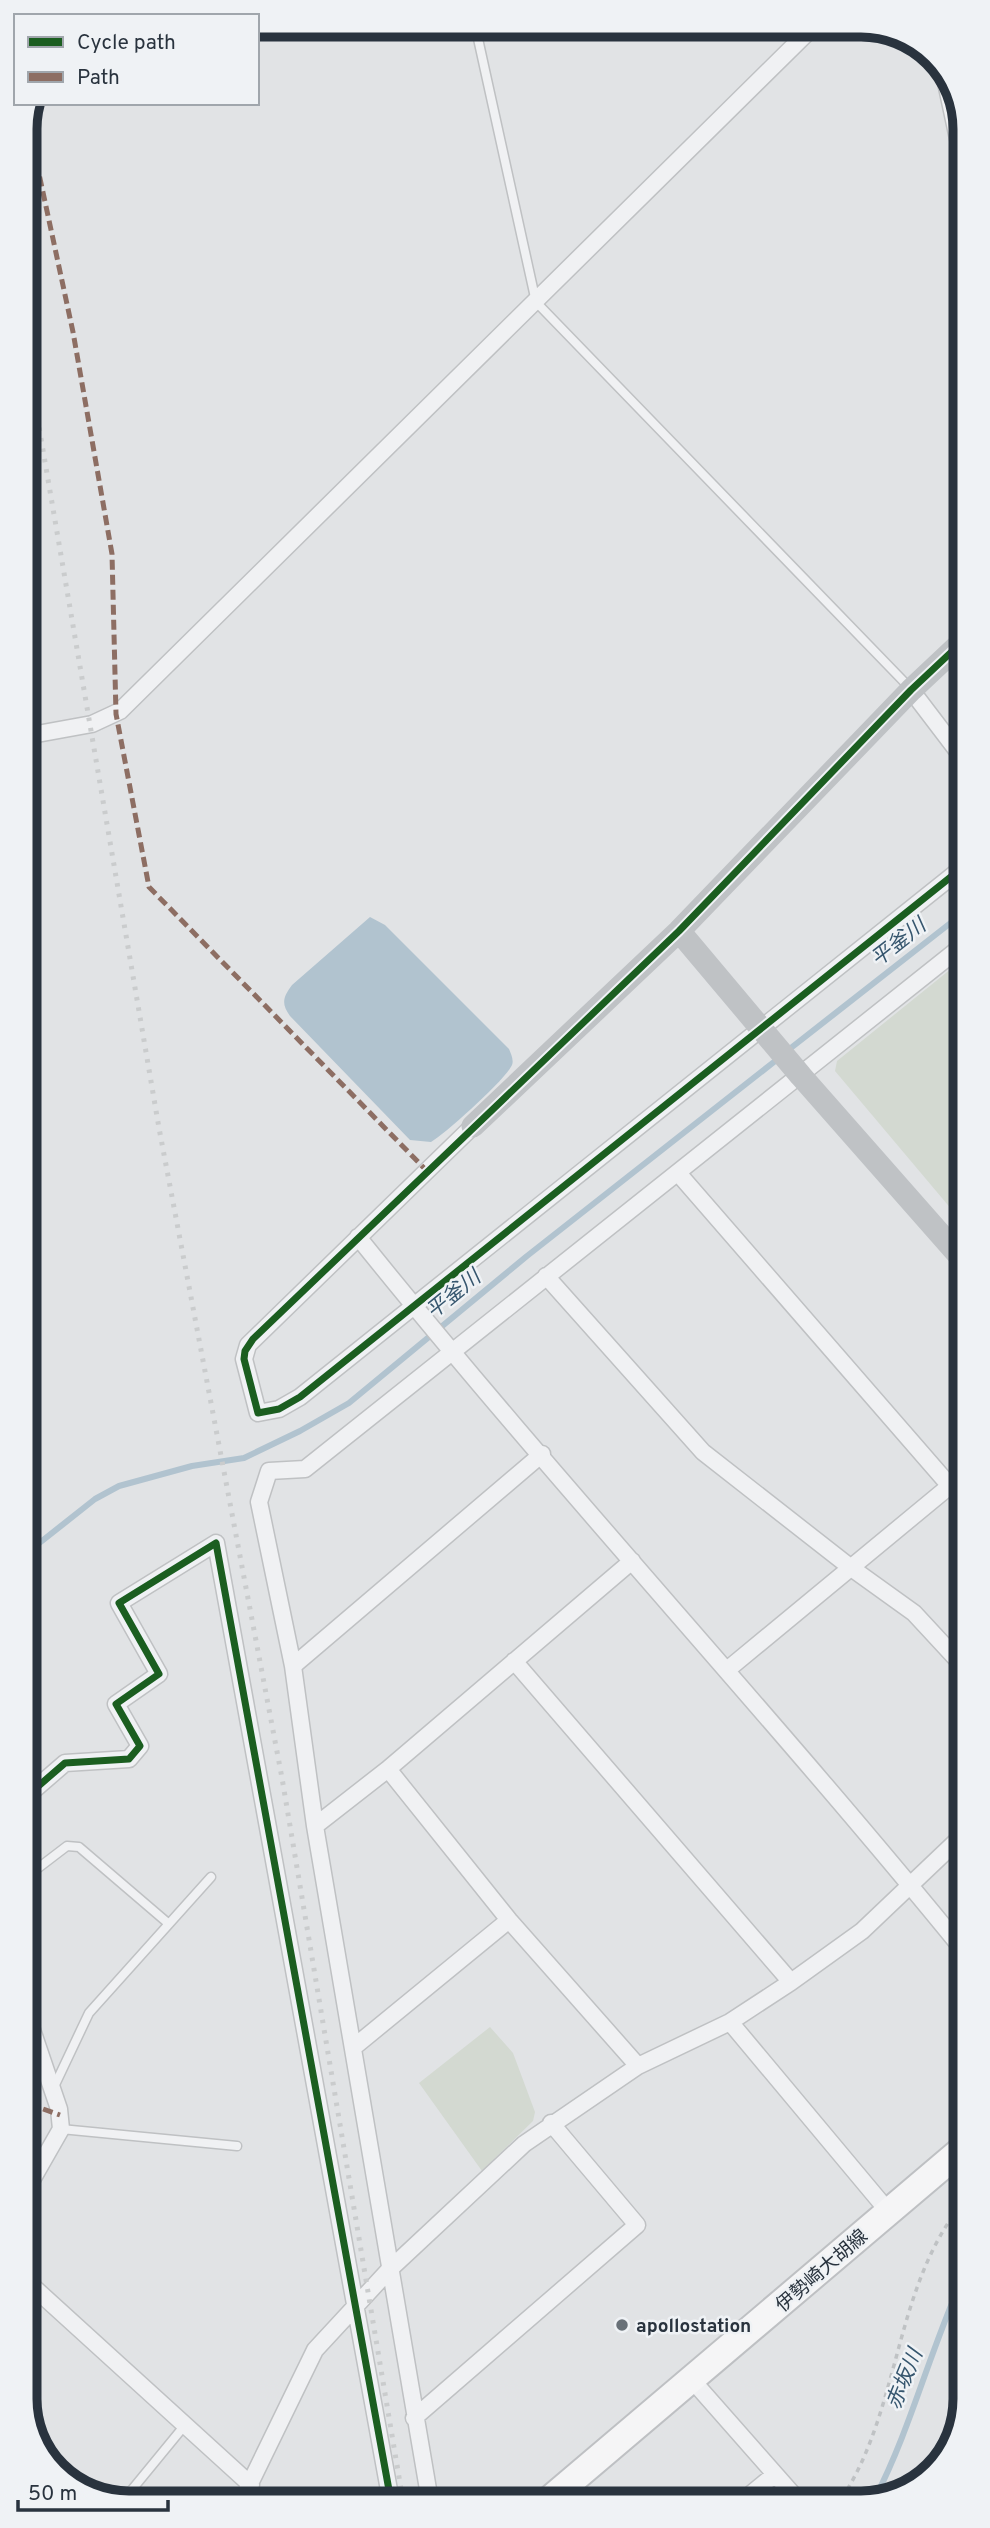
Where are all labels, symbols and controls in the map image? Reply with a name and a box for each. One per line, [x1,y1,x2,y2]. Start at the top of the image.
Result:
legend [14,14,259,105]
text: Cycle path [77,30,176,57]
text: Path [77,65,120,92]
water label: 平釜川 [866,912,934,973]
water label: 平釜川 [421,1264,488,1325]
street label: 伊勢崎大胡線 [771,2225,873,2318]
place label: apollostation [636,2315,751,2339]
marker: apollostation [614,2317,630,2333]
water label: 赤坂川 [881,2343,930,2414]
scale bar [18,2468,168,2512]
text: 50 m [28,2481,77,2508]

